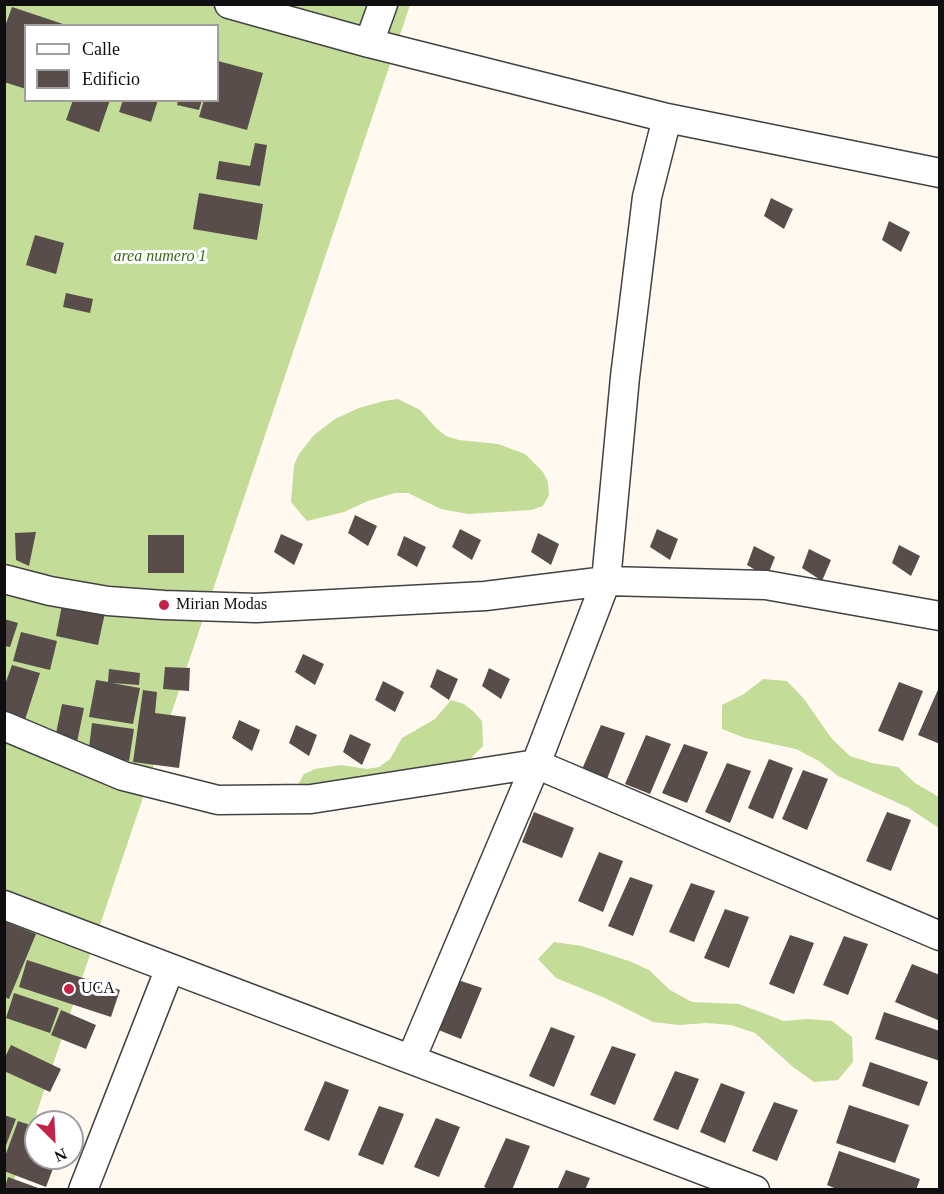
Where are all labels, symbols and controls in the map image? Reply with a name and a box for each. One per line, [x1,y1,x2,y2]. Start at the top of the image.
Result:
legend [24,24,219,102]
text: Calle [82,39,120,59]
text: Edificio [82,69,140,89]
park label: area numero 1 [113,247,207,267]
place label: Mirian Modas [176,595,267,615]
marker: Mirian Modas [157,598,171,612]
place label: UCA [81,979,115,999]
marker: UCA [62,982,76,996]
north arrow [24,1110,84,1170]
text: N [52,1145,69,1165]

